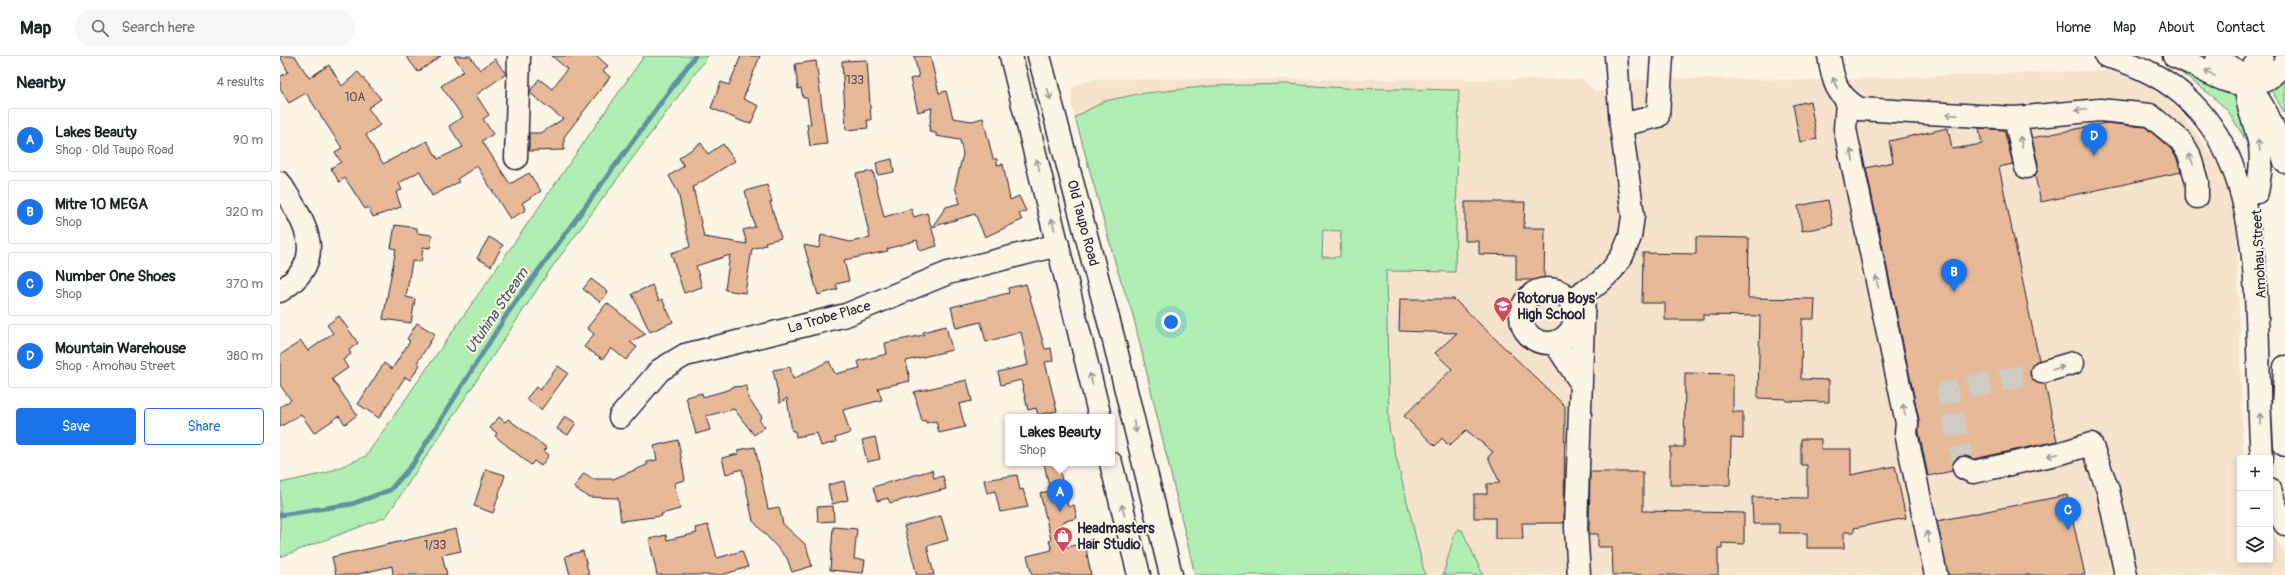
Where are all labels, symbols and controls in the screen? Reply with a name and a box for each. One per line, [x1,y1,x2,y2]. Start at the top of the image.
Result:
search box [75,10,355,46]
text: Map [20,16,51,40]
icon: search [89,17,111,39]
text: Search here [121,18,195,37]
text: Home [2056,19,2091,36]
text: Map [2113,19,2136,36]
text: About [2158,19,2194,36]
text: Contact [2216,19,2265,36]
one-way arrow [2204,69,2216,77]
text: Nearby [16,72,65,93]
house number: 133 [846,73,864,88]
text: 4 results [217,74,264,90]
one-way arrow [1831,77,1839,89]
one-way arrow [1046,87,1053,100]
house number: 10A [345,90,366,105]
one-way arrow [2075,107,2088,114]
one-way arrow [1946,111,1959,119]
text: Lakes Beauty [55,123,137,142]
pin: D [2081,123,2107,156]
text: A [26,132,34,148]
text: 90 m [233,132,263,148]
one-way arrow [2016,136,2024,149]
one-way arrow [2255,139,2263,152]
text: Shop · Old Taupo Road [55,142,174,158]
one-way arrow [1847,149,1855,162]
one-way arrow [2187,153,2195,165]
one-way arrow [1034,159,1041,172]
street label: Old Taupo Road [1063,178,1103,268]
text: Mitre 10 MEGA [55,195,148,214]
text: B [26,204,34,220]
text: 320 m [225,204,263,220]
street label: Amohau Street [2248,208,2270,299]
text: Shop [55,214,82,230]
one-way arrow [1048,218,1056,231]
pin: B [1941,259,1967,292]
water label: Utuhina Stream [461,263,534,358]
text: Number One Shoes [55,267,176,286]
text: C [26,276,34,292]
text: 370 m [226,276,263,292]
one-way arrow [1873,276,1881,289]
text: Shop [55,286,82,302]
place label: Rotorua Boys' High School [1517,290,1598,323]
school or university icon: Rotorua Boys' High School [1492,295,1514,323]
street label: La Trobe Place [786,297,872,337]
your location [1161,312,1181,332]
text: Mountain Warehouse [55,339,186,358]
text: D [26,348,34,364]
text: 380 m [226,348,263,364]
text: Shop · Amohau Street [55,358,175,374]
one-way arrow [2051,364,2064,371]
one-way arrow [1086,373,1094,386]
one-way arrow [1900,403,1908,416]
button: Save [16,408,136,445]
button: Share [144,408,264,445]
one-way arrow [2257,413,2264,426]
popup [1005,414,1115,466]
one-way arrow [1132,421,1139,434]
text: Lakes Beauty [1019,423,1101,442]
text: Shop [1019,442,1046,458]
one-way arrow [2047,451,2060,459]
map controls [2237,455,2273,563]
button: + [2237,455,2273,491]
pin: A [1047,479,1073,512]
button: − [2237,491,2273,527]
pin: C [2055,497,2081,530]
one-way arrow [1118,504,1126,517]
place label: Headmasters Hair Studio [1077,520,1155,553]
shop icon: Headmasters Hair Studio [1052,525,1074,553]
button: layers [2237,527,2273,563]
one-way arrow [1924,531,1932,544]
house number: 1/33 [424,538,446,553]

